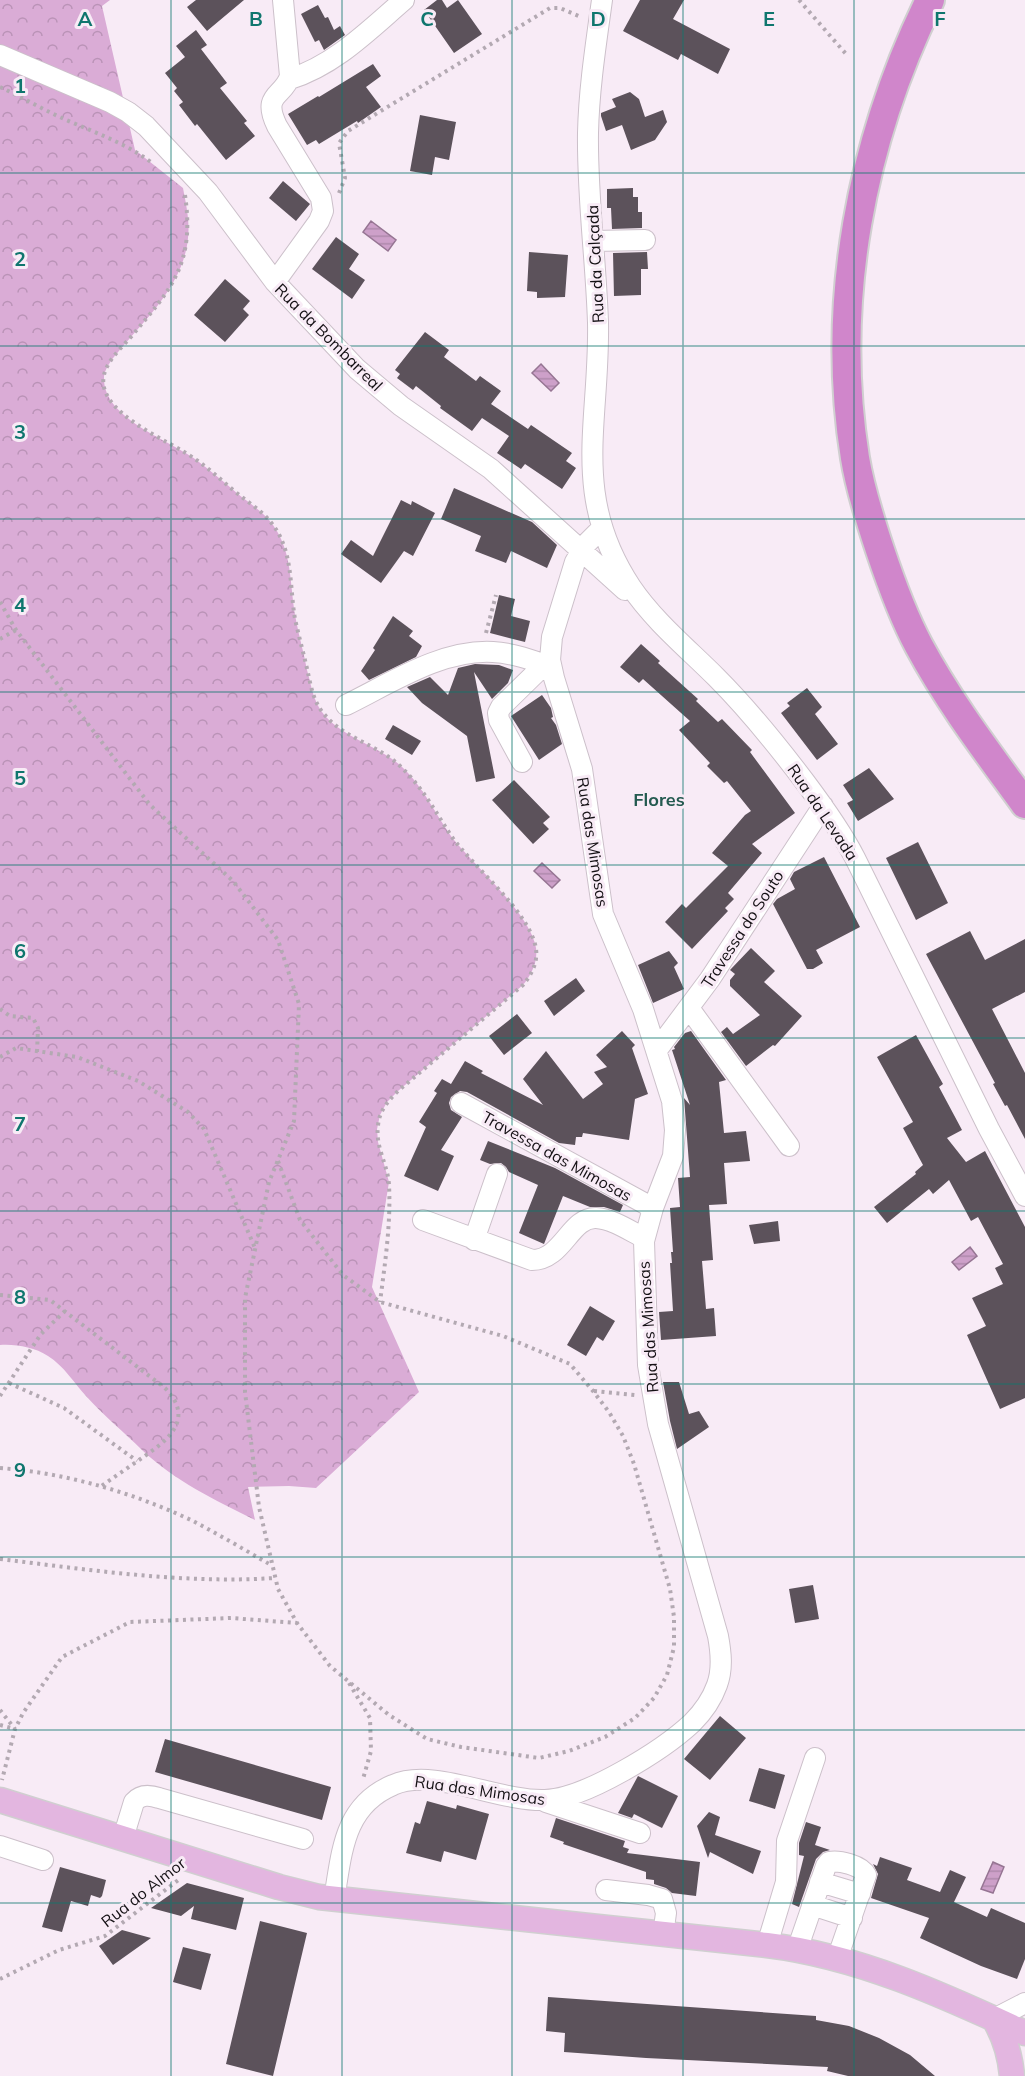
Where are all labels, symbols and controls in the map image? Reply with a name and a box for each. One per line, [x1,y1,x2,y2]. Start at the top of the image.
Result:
text: A [78,6,93,31]
text: B [249,6,263,31]
text: C [420,6,434,31]
text: D [590,6,606,31]
text: E [763,6,775,31]
text: F [934,6,946,31]
text: 1 [14,73,26,98]
street label: Rua da Calçada [582,204,608,324]
text: 2 [14,246,26,271]
street label: Rua da Bombarreal [271,279,387,395]
text: 3 [14,419,26,444]
text: 4 [14,592,26,617]
street label: Rua da Levada [783,760,863,864]
text: 5 [14,765,26,790]
street label: Rua das Mimosas [573,775,613,909]
district label: Flores [633,788,685,811]
street label: Travessa do Souto [696,866,788,992]
text: 6 [14,938,26,963]
street label: Travessa das Mimosas [479,1107,635,1205]
text: 7 [14,1111,26,1136]
street label: Rua das Mimosas [633,1261,663,1393]
text: 8 [14,1284,26,1309]
text: 9 [14,1457,26,1482]
street label: Rua das Mimosas [413,1771,547,1809]
street label: Rua do Almor [97,1853,189,1931]

